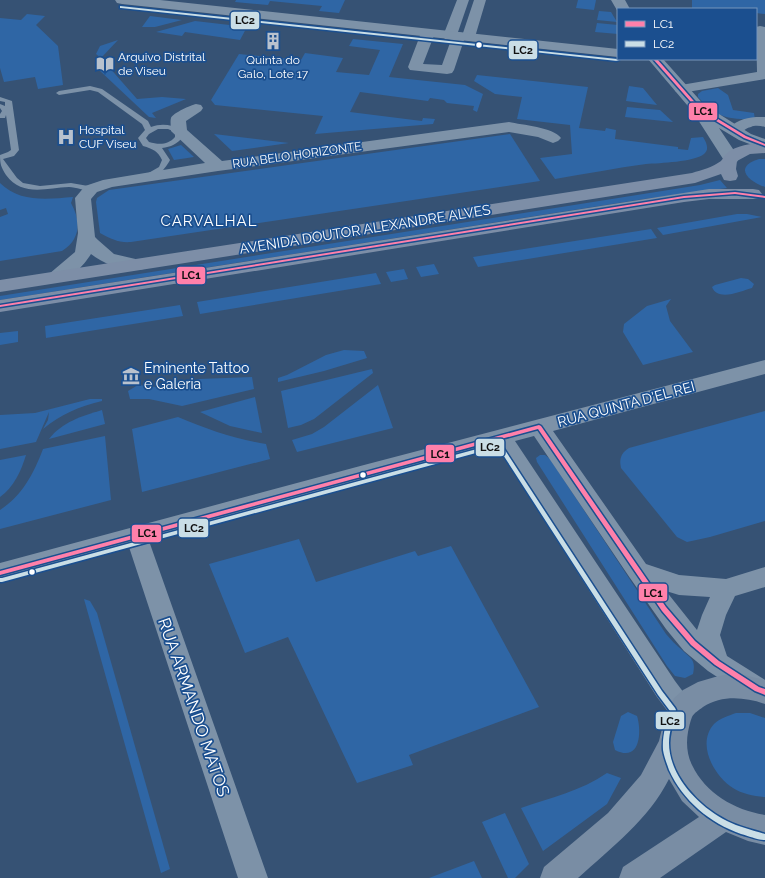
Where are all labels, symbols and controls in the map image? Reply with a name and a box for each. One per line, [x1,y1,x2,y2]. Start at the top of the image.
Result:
legend [617,8,757,60]
line badge: LC2 [230,11,260,30]
text: LC2 [235,14,255,27]
text: LC1 [653,17,673,31]
building icon: Quinta do Galo, Lote 17 [263,31,283,51]
text: LC2 [653,37,674,51]
unlabelled marker [474,40,484,50]
line badge: LC2 [508,40,538,60]
text: LC2 [513,44,533,57]
place label: Arquivo Distrital de Viseu [118,50,206,78]
place label: Quinta do Galo, Lote 17 [238,53,309,81]
library icon: Arquivo Distrital de Viseu [95,54,115,74]
line badge: LC1 [688,102,718,121]
text: LC1 [693,105,713,118]
place label: Hospital CUF Viseu [79,123,136,151]
hospital icon: Hospital CUF Viseu [56,127,76,147]
street label: RUA BELO HORIZONTE [232,139,362,171]
street label: AVENIDA DOUTOR ALEXANDRE ALVES [238,201,492,257]
district label: CARVALHAL [161,212,257,230]
line badge: LC1 [176,266,206,285]
text: LC1 [181,269,201,282]
place label: Eminente Tattoo e Galeria [144,360,249,392]
museum icon: Eminente Tattoo e Galeria [121,366,141,386]
street label: RUA QUINTA D'EL REI [556,378,696,430]
line badge: LC2 [475,438,505,457]
text: LC2 [480,441,500,454]
line badge: LC1 [425,444,455,463]
text: LC1 [430,448,450,461]
unlabelled marker [358,470,368,480]
line badge: LC2 [178,518,209,538]
text: LC2 [184,522,204,535]
line badge: LC1 [131,524,162,543]
text: LC1 [137,527,157,540]
unlabelled marker [27,567,37,577]
line badge: LC1 [638,583,668,602]
text: LC1 [643,587,663,600]
street label: RUA ARMANDO MATOS [154,615,234,799]
line badge: LC2 [655,711,685,730]
text: LC2 [660,715,680,728]

